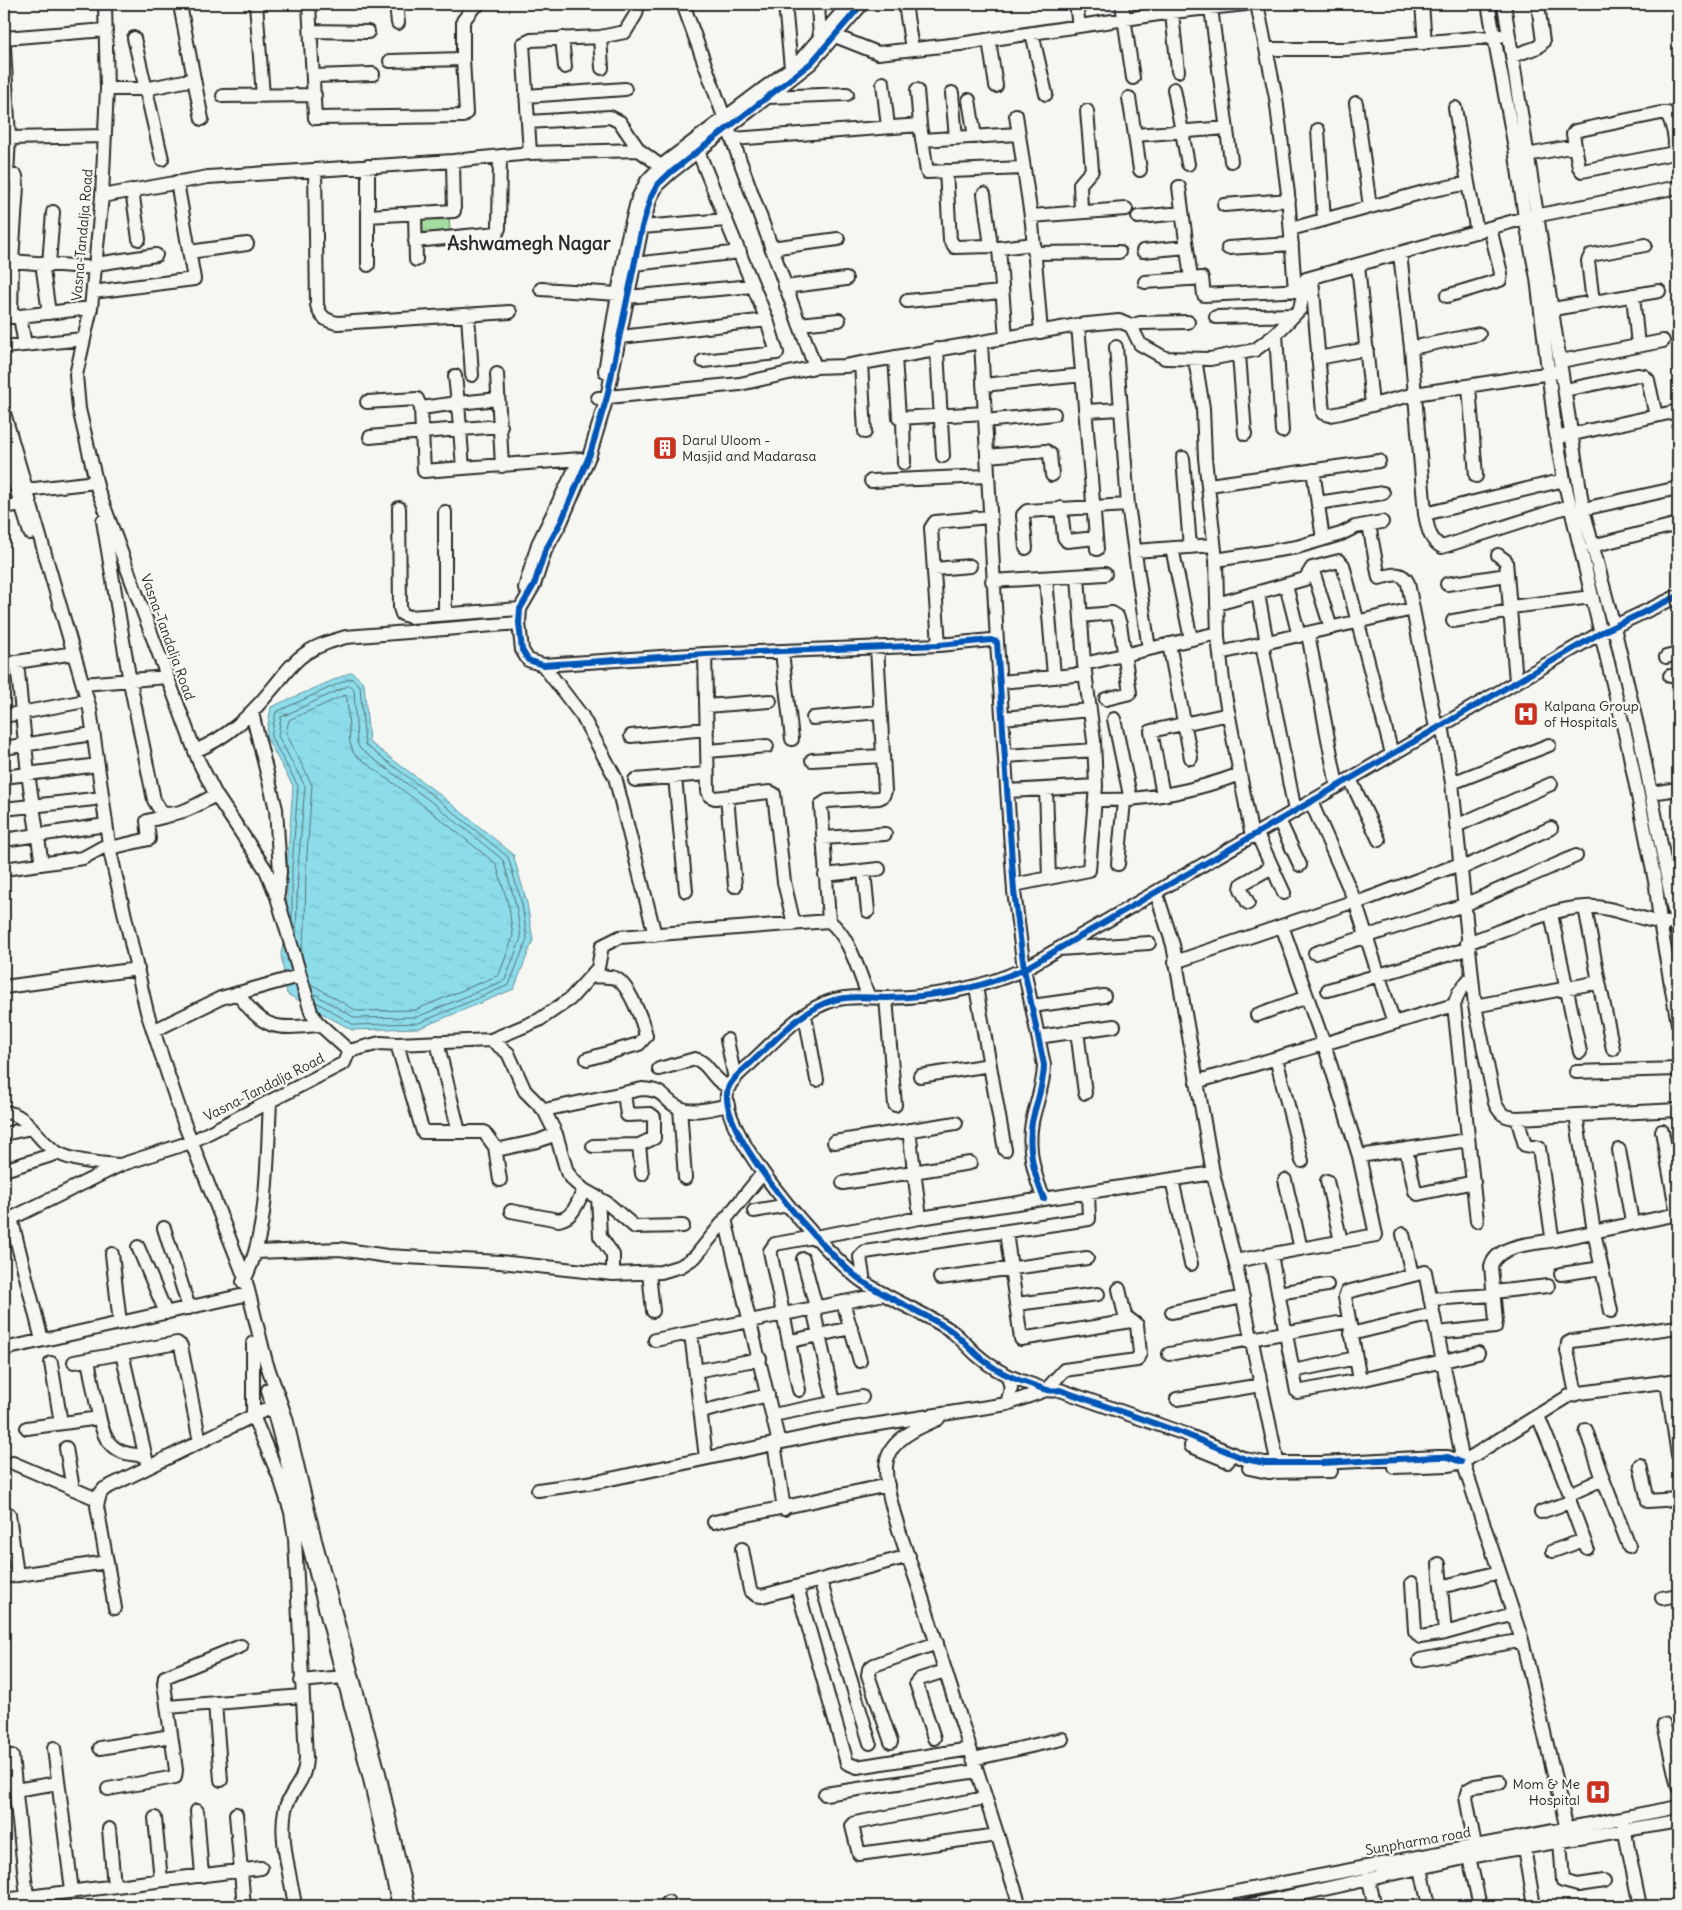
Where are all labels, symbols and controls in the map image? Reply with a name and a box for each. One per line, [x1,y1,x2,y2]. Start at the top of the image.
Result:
street label: Vasna-Tandalja Road [67,168,97,302]
district label: Ashwamegh Nagar [447,231,611,255]
place label: Darul Uloom - Masjid and Madarasa [682,431,816,465]
building icon: Darul Uloom - Masjid and Madarasa [652,435,678,461]
street label: Vasna-Tandalja Road [137,571,199,703]
place label: Kalpana Group of Hospitals [1544,697,1639,731]
hospital icon: Kalpana Group of Hospitals [1513,701,1539,727]
street label: Vasna-Tandalja Road [201,1049,327,1125]
place label: Mom & Me Hospital [1512,1775,1580,1809]
hospital icon: Mom & Me Hospital [1585,1779,1611,1805]
street label: Sunpharma road [1364,1823,1472,1859]

